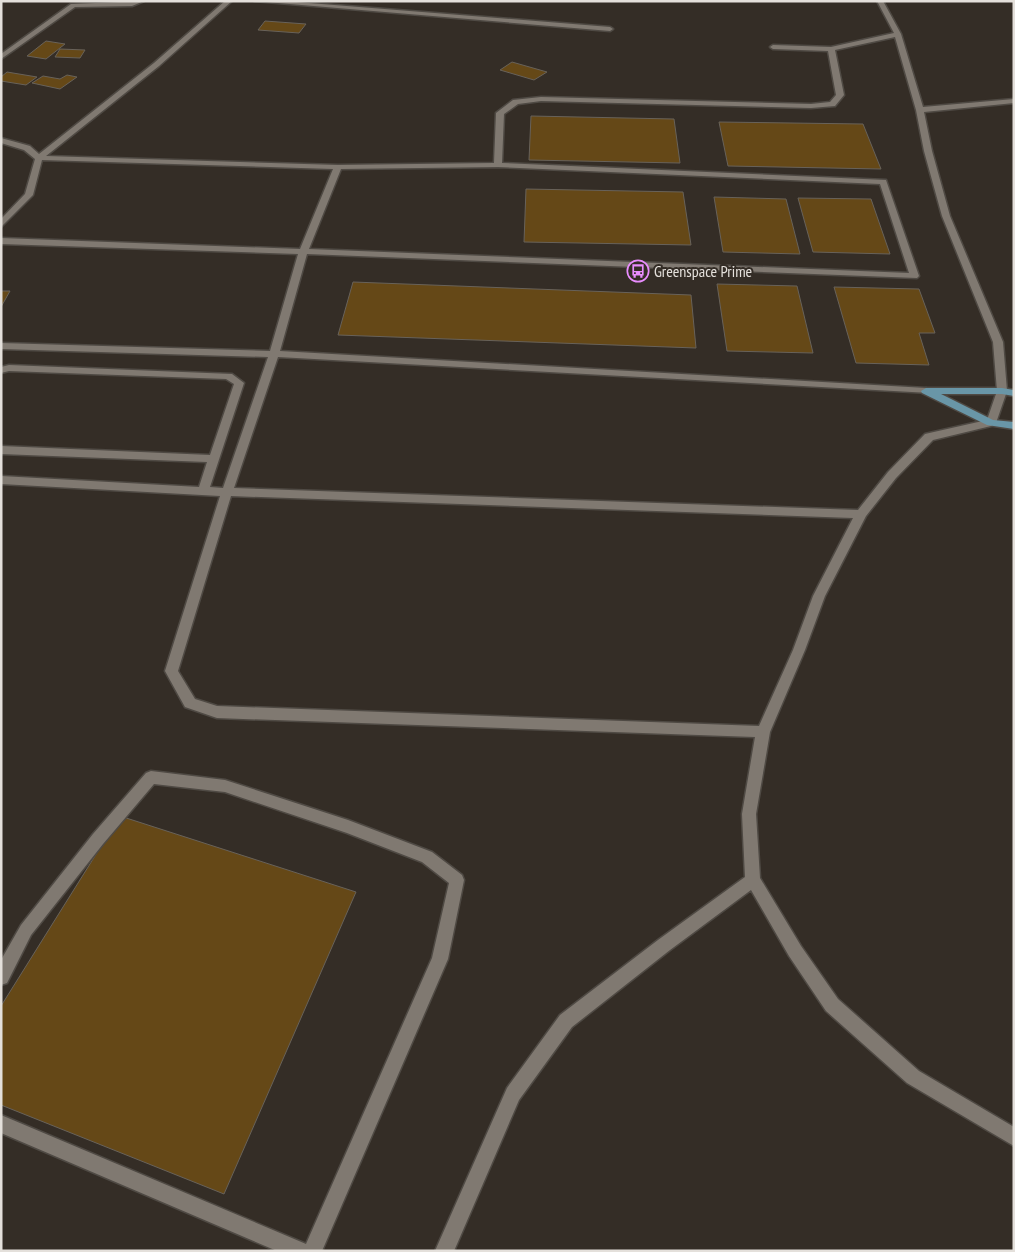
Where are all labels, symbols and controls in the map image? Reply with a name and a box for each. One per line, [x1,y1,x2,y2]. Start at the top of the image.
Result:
bus stop icon: Greenspace Prime [626,259,650,283]
place label: Greenspace Prime [654,261,752,281]

